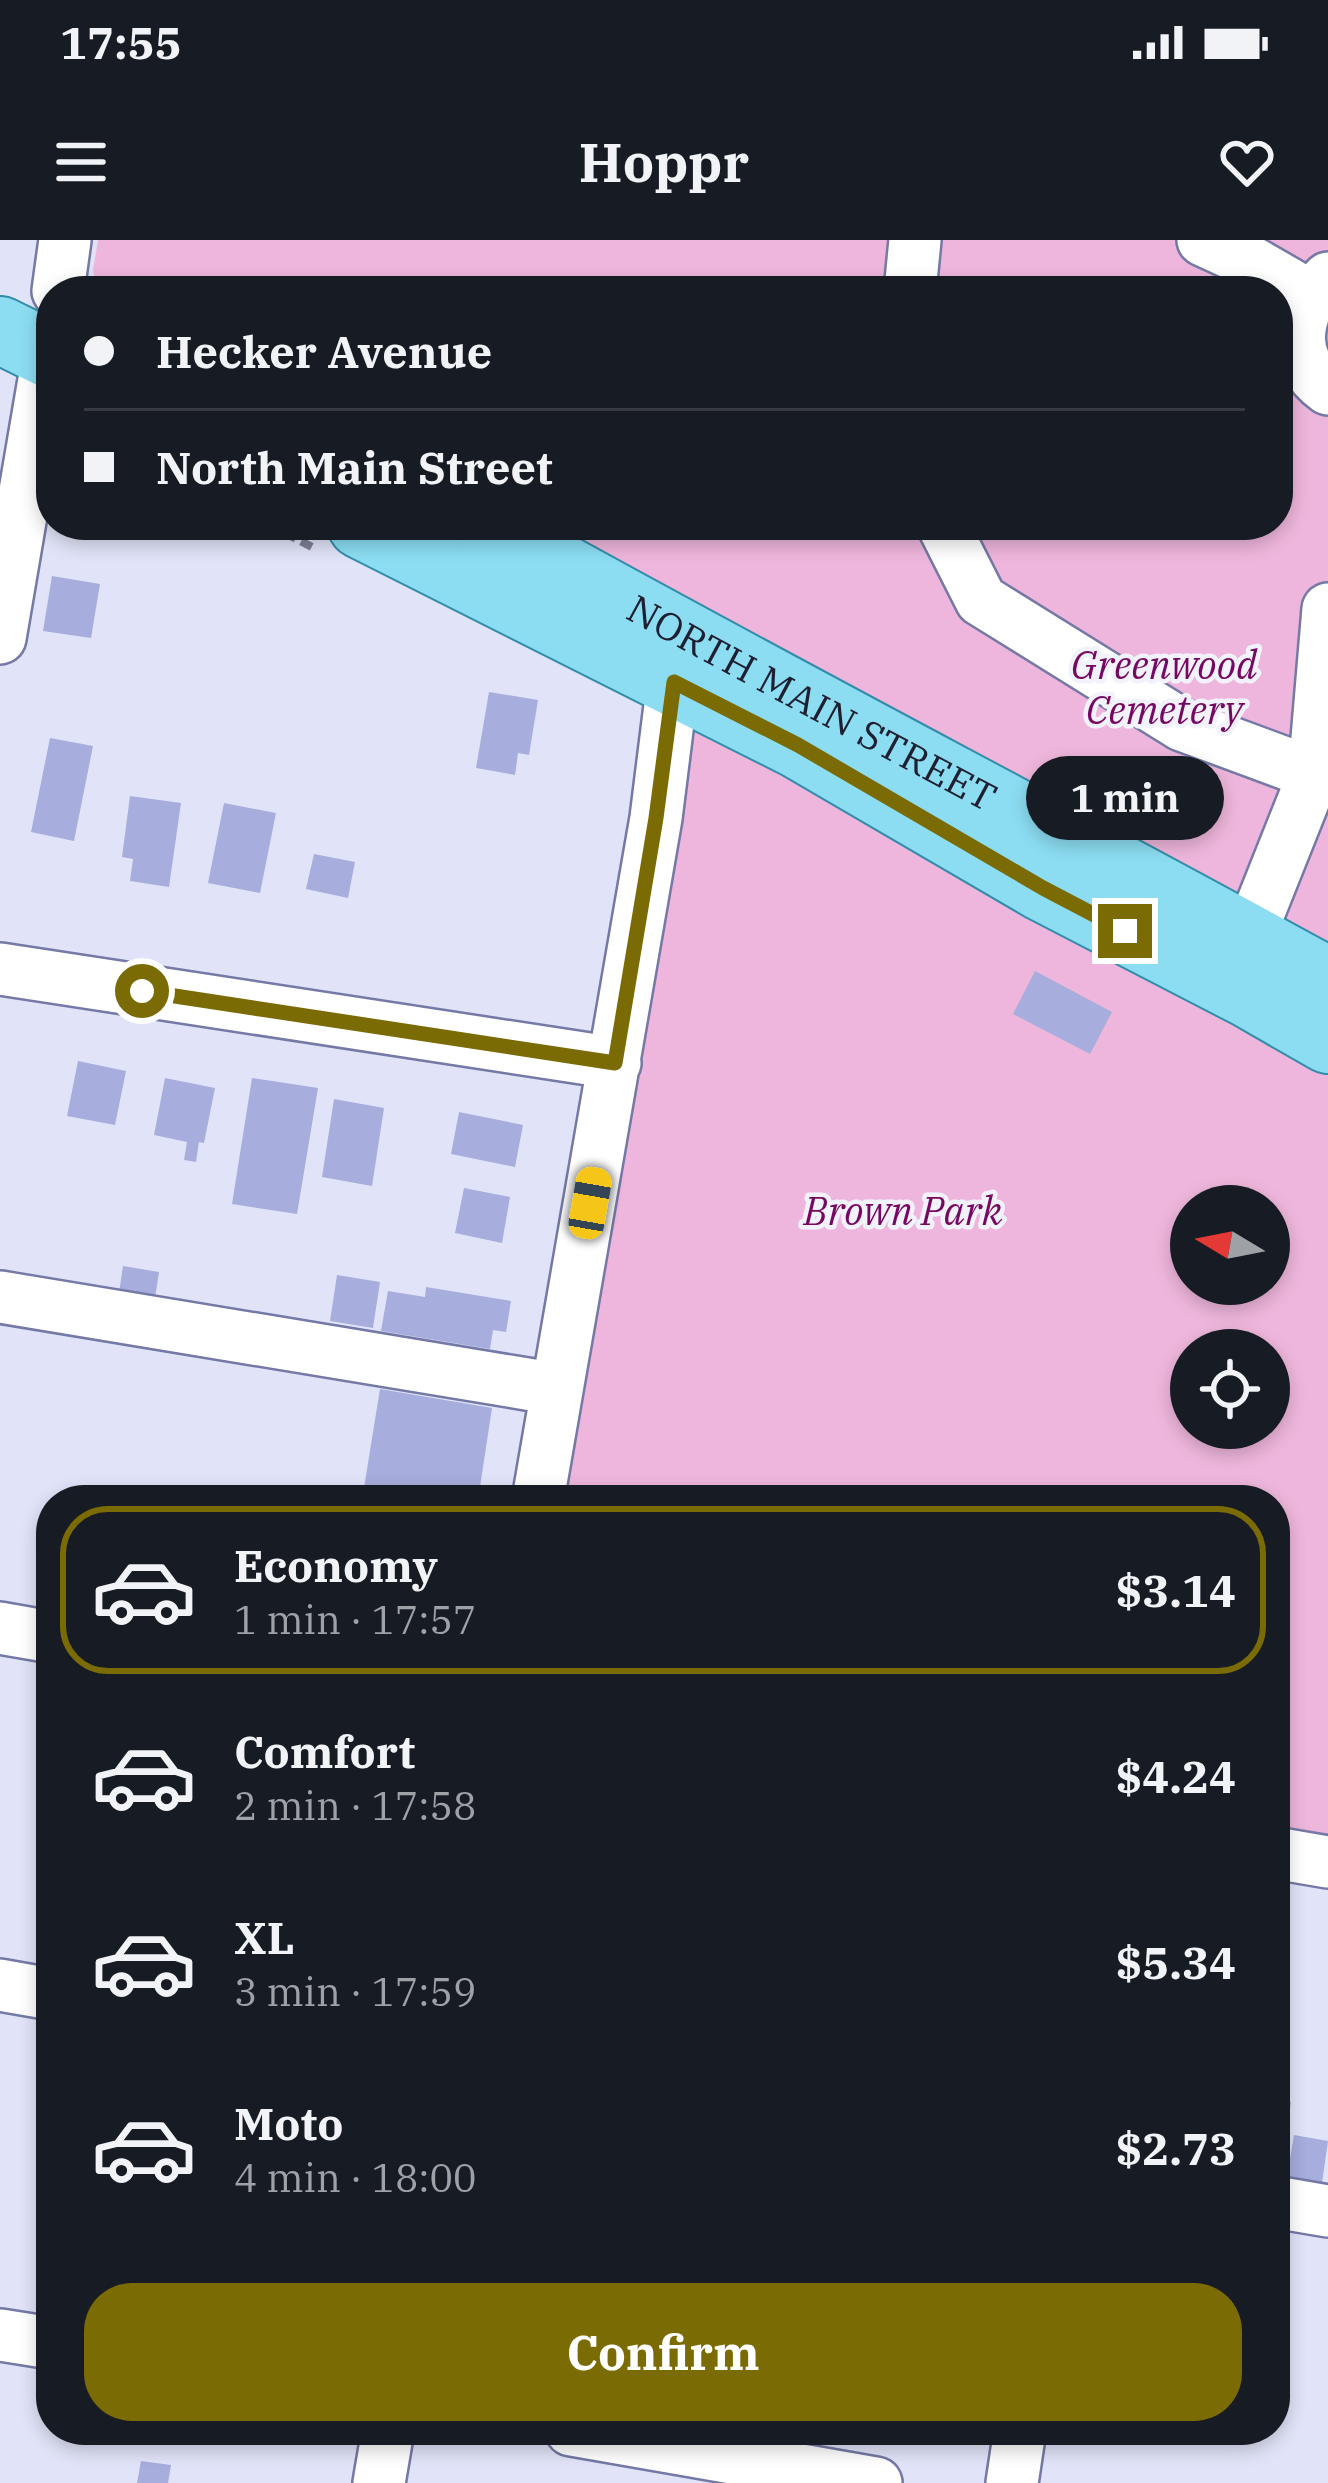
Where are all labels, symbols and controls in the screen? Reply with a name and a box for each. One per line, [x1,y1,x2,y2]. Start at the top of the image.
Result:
text: 17:55 [60,13,182,71]
text: Hoppr [579,127,749,197]
icon: menu [48,129,114,195]
icon: heart [1214,129,1280,195]
text: Hecker Avenue [156,322,492,380]
text: North Main Street [156,438,553,496]
street label: NORTH MAIN STREET [618,582,1005,822]
park label: Greenwood Cemetery [1071,639,1258,735]
callout: 1 min [1026,757,1224,841]
text: 1 min [1070,772,1180,823]
route end [1098,904,1152,958]
route start [115,964,169,1018]
car [566,1164,614,1242]
park label: Brown Park [803,1185,1003,1236]
north arrow [1170,1185,1290,1305]
map controls [1170,1185,1290,1449]
button: locate [1170,1329,1290,1449]
icon: car [90,1536,198,1644]
text: Economy [234,1536,438,1594]
text: $3.14 [1116,1561,1236,1619]
text: 1 min · 17:57 [234,1594,476,1645]
icon: car [90,1722,198,1830]
text: Comfort [234,1722,415,1780]
text: $4.24 [1116,1747,1236,1805]
text: 2 min · 17:58 [234,1780,476,1831]
icon: car [90,1908,198,2016]
text: XL [234,1908,295,1966]
text: $5.34 [1116,1933,1236,1991]
text: 3 min · 17:59 [234,1966,476,2017]
icon: car [90,2094,198,2202]
text: Moto [234,2094,344,2152]
text: $2.73 [1116,2119,1236,2177]
text: 4 min · 18:00 [234,2152,476,2203]
button: Confirm [84,2283,1242,2421]

